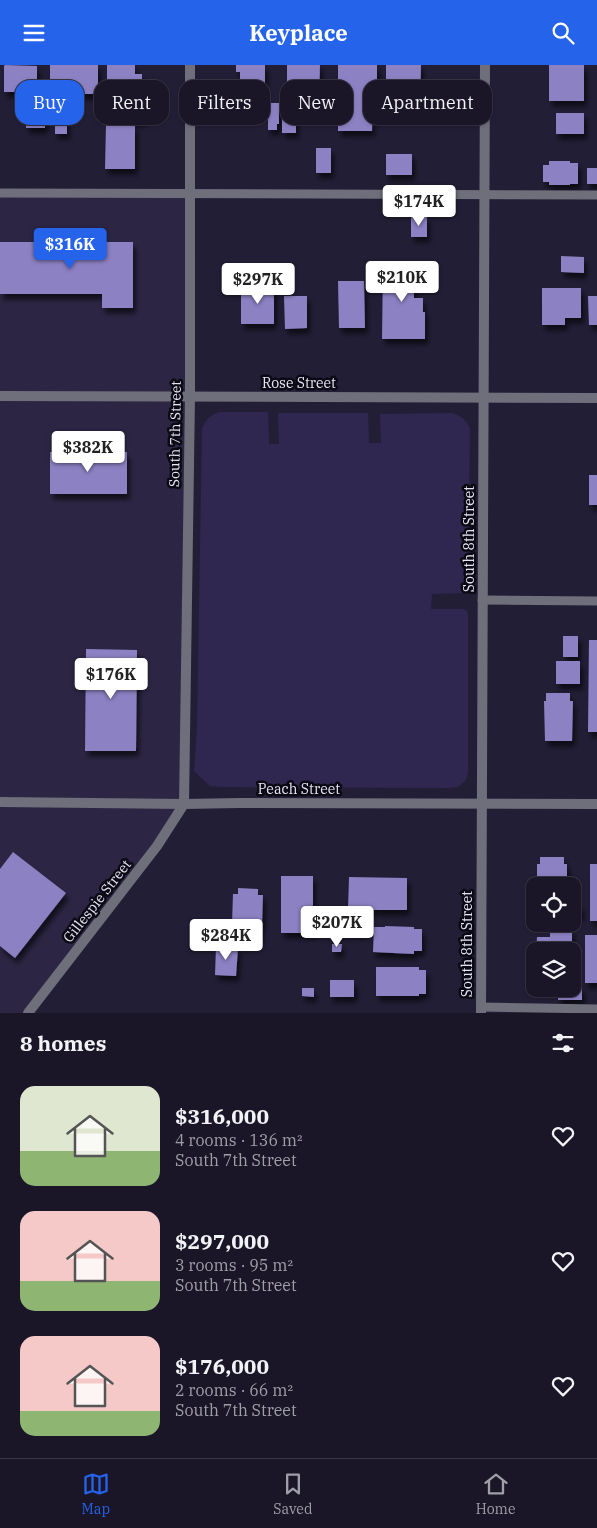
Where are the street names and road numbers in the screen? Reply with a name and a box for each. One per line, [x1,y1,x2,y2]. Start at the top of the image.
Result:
street label: Rose Street [262,374,336,392]
street label: South 7th Street [165,381,185,487]
street label: South 8th Street [460,486,478,592]
street label: Peach Street [258,780,340,798]
street label: Gillespie Street [59,856,135,946]
street label: South 8th Street [458,891,476,997]

